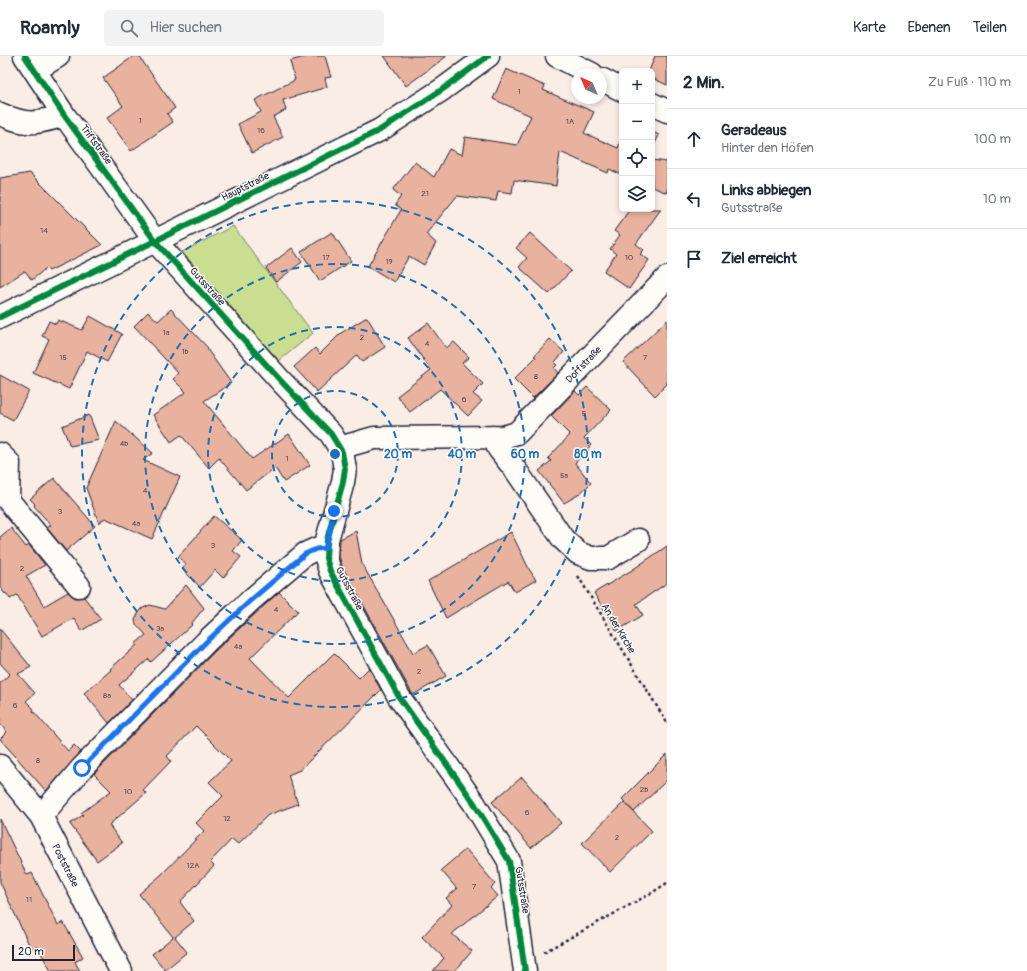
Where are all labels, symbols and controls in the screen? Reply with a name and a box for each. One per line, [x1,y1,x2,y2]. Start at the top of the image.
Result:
search box [104,10,384,46]
text: Roamly [20,16,80,40]
icon: search [118,17,140,39]
text: Hier suchen [150,18,222,37]
text: Karte [853,19,886,36]
text: Ebenen [908,19,951,36]
text: Teilen [973,19,1007,36]
north arrow [571,68,607,104]
map controls [619,68,655,212]
button: + [619,68,655,104]
text: 2 Min. [683,72,725,93]
text: Zu Fuß · 110 m [928,74,1011,90]
house number: 1 [517,87,521,96]
button: − [619,104,655,140]
house number: 1 [138,116,142,125]
house number: 1A [566,117,574,126]
text: Geradeaus [721,121,787,140]
street label: Triftstraße [78,123,115,167]
house number: 16 [257,126,265,135]
icon: ahead [683,128,705,150]
text: 100 m [974,131,1011,147]
button: locate [619,140,655,176]
text: Hinter den Höfen [721,140,814,156]
street label: Hauptstraße [220,170,271,204]
button: layers [619,176,655,212]
text: Links abbiegen [721,181,812,200]
icon: left [683,188,705,210]
house number: 21 [421,189,429,198]
text: 10 m [983,191,1011,207]
text: Gutsstraße [721,200,782,216]
house number: 14 [40,226,48,235]
icon: arrive [683,248,705,270]
text: Ziel erreicht [721,249,797,268]
house number: 17 [322,253,330,262]
house number: 10 [625,253,634,262]
house number: 19 [385,257,393,266]
street label: Gutsstraße [187,265,228,308]
house number: 1a [163,328,170,337]
house number: 2 [360,333,365,342]
house number: 4 [425,339,430,348]
street label: Dorfstraße [563,344,604,386]
house number: 1b [181,347,189,356]
house number: 15 [59,353,67,362]
house number: 7 [643,353,648,362]
house number: 8 [534,372,538,381]
house number: 6 [462,395,467,404]
house number: 5 [582,409,586,418]
house number: 4b [120,439,128,448]
centre of rings [328,447,342,461]
text: 20 m [384,447,412,462]
text: 40 m [447,447,477,462]
text: 60 m [511,447,540,462]
text: 80 m [574,447,602,462]
house number: 1 [285,454,289,463]
house number: 5a [560,471,568,480]
house number: 4 [143,486,148,495]
route end [325,502,343,520]
house number: 3 [58,507,63,516]
house number: 4a [132,519,140,528]
house number: 3 [211,541,216,550]
house number: 2 [20,564,25,573]
street label: Gutsstraße [333,565,366,612]
street label: An der Kirche [599,601,638,656]
house number: 4 [274,605,279,614]
house number: 3a [156,624,164,633]
house number: 4a [234,642,242,651]
house number: 2 [417,667,422,676]
house number: 8a [103,691,111,700]
house number: 6 [13,701,18,710]
house number: 8 [36,756,40,765]
route start [73,759,91,777]
house number: 2b [640,785,648,794]
house number: 10 [124,787,133,796]
house number: 6 [525,808,530,817]
house number: 12 [223,814,231,823]
house number: 2 [615,833,620,842]
street label: Poststraße [49,842,81,889]
house number: 12A [187,861,199,870]
street label: Gutsstraße [512,866,532,915]
house number: 7 [472,882,477,891]
house number: 11 [26,895,32,904]
scale bar [12,943,75,962]
text: 20 m [18,945,44,958]

